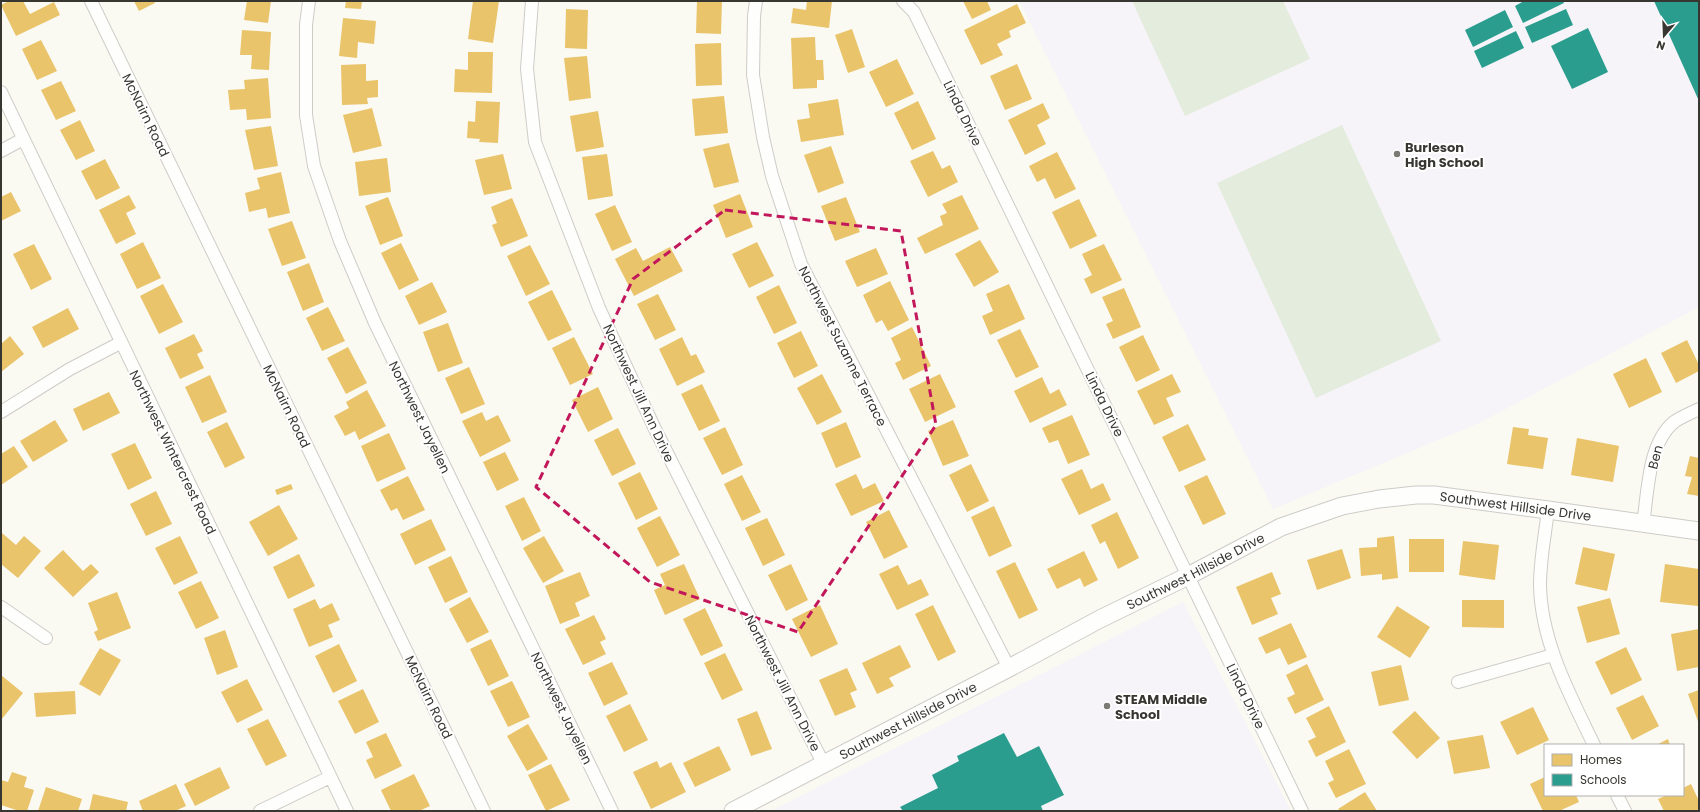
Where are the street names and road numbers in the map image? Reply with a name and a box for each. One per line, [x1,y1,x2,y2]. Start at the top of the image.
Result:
street label: McNairn Road [117,70,174,160]
street label: Linda Drive [938,77,987,149]
street label: Northwest Suzanne Terrace [794,263,891,430]
street label: Northwest Jill Ann Drive [598,321,679,465]
street label: Northwest Jayellen [384,358,455,477]
street label: McNairn Road [258,361,315,451]
street label: Northwest Wintercrest Road [124,367,221,538]
street label: Linda Drive [1080,368,1129,440]
street label: Ben [1643,443,1668,471]
street label: Southwest Hillside Drive [1439,487,1593,526]
street label: Southwest Hillside Drive [1123,528,1268,615]
street label: Northwest Jill Ann Drive [740,612,825,755]
street label: Northwest Jayellen [526,649,597,768]
street label: McNairn Road [400,652,457,742]
street label: Linda Drive [1221,660,1270,732]
street label: Southwest Hillside Drive [836,677,980,764]

